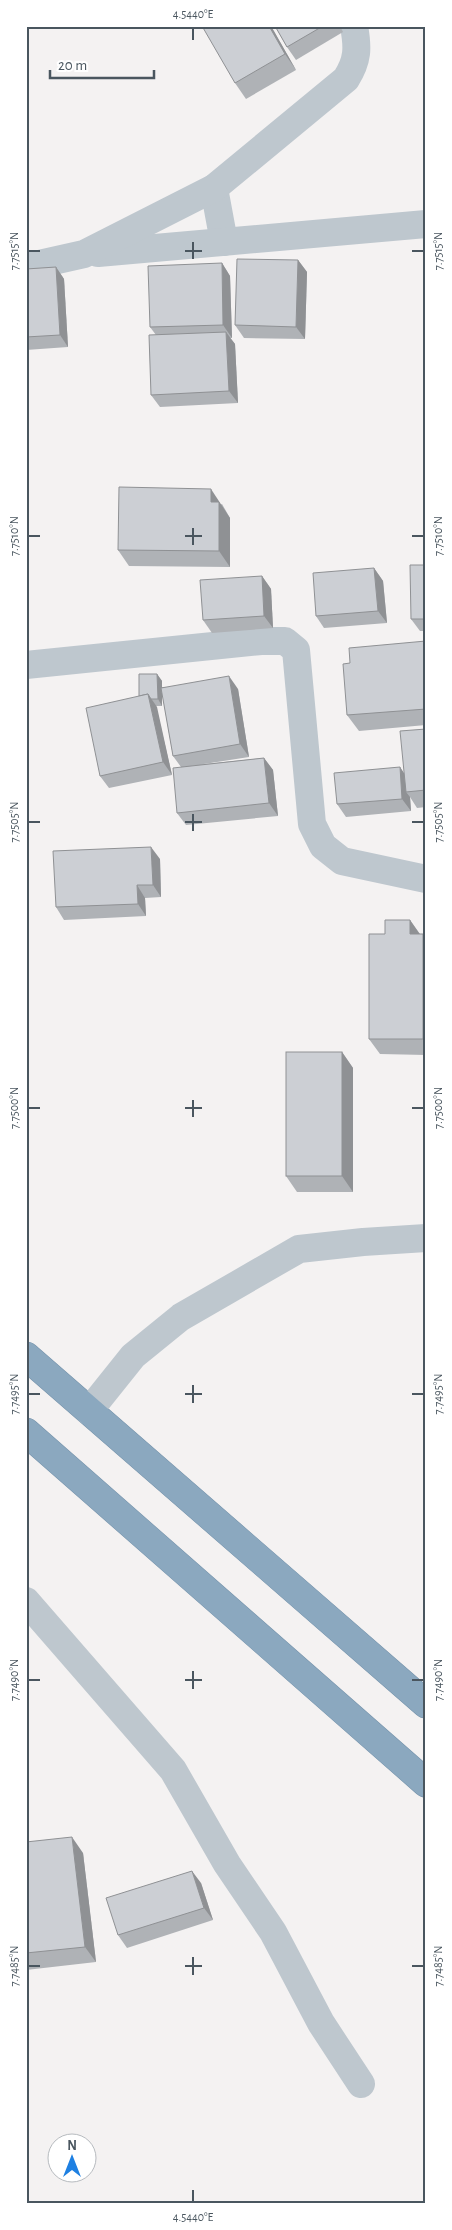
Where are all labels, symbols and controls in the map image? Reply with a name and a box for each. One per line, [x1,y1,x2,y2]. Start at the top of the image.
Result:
text: 4.5440°E [173,8,214,20]
scale bar [50,48,154,80]
text: 20 m [58,58,87,73]
text: 7.7515°N [8,232,20,270]
text: 7.7515°N [432,232,444,270]
text: 7.7510°N [8,516,20,556]
text: 7.7510°N [432,516,444,556]
text: 7.7505°N [8,802,20,842]
text: 7.7505°N [432,802,444,842]
text: 7.7500°N [8,1087,20,1129]
text: 7.7500°N [432,1087,444,1129]
text: 7.7495°N [8,1374,20,1414]
text: 7.7495°N [432,1374,444,1414]
text: 7.7490°N [8,1659,20,1701]
text: 7.7490°N [432,1659,444,1701]
text: 7.7485°N [8,1946,20,1986]
text: 7.7485°N [432,1946,444,1986]
north arrow [48,2132,98,2182]
text: N [67,2139,77,2153]
text: 4.5440°E [173,2211,214,2223]

